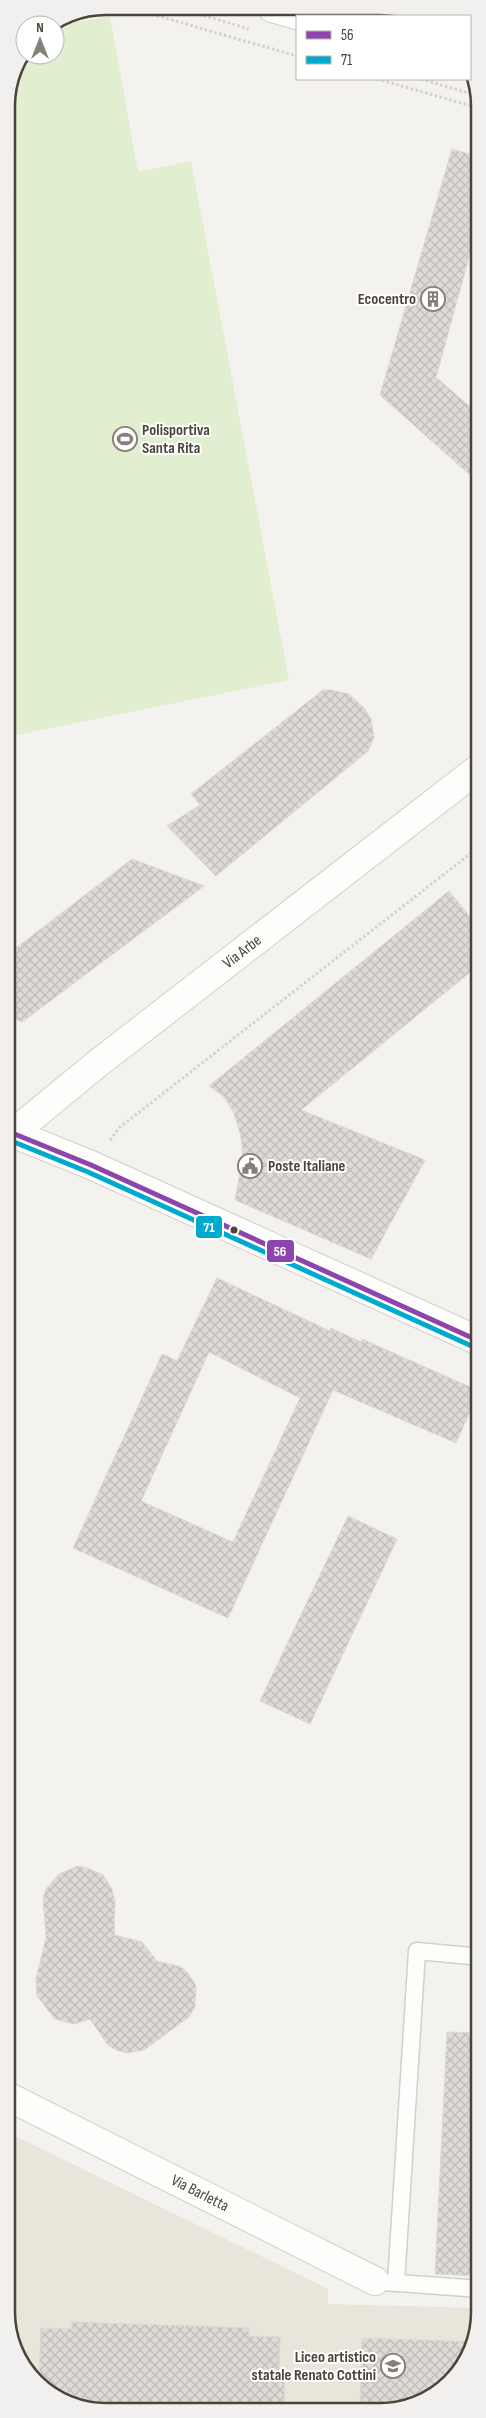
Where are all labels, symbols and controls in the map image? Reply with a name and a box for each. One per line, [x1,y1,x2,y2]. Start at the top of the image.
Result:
north arrow [15,15,65,65]
legend [296,15,471,80]
text: N [36,19,44,36]
text: 56 [341,26,354,45]
text: 71 [341,51,353,70]
building icon: Ecocentro [420,286,446,312]
place label: Ecocentro [358,290,416,309]
place label: Polisportiva Santa Rita [142,421,210,458]
sports icon: Polisportiva Santa Rita [112,426,138,452]
street label: Via Arbe [219,931,265,973]
public building icon: Poste Italiane [237,1153,263,1179]
place label: Poste Italiane [268,1157,346,1176]
line badge: 71 [195,1215,223,1239]
text: 71 [203,1219,215,1236]
unlabelled marker [229,1225,239,1235]
line badge: 56 [266,1239,295,1263]
text: 56 [274,1243,287,1260]
street label: Via Barletta [168,2171,232,2215]
place label: Liceo artistico statale Renato Cottini [252,2348,376,2385]
school or university icon: Liceo artistico statale Renato Cottini [380,2353,406,2379]

